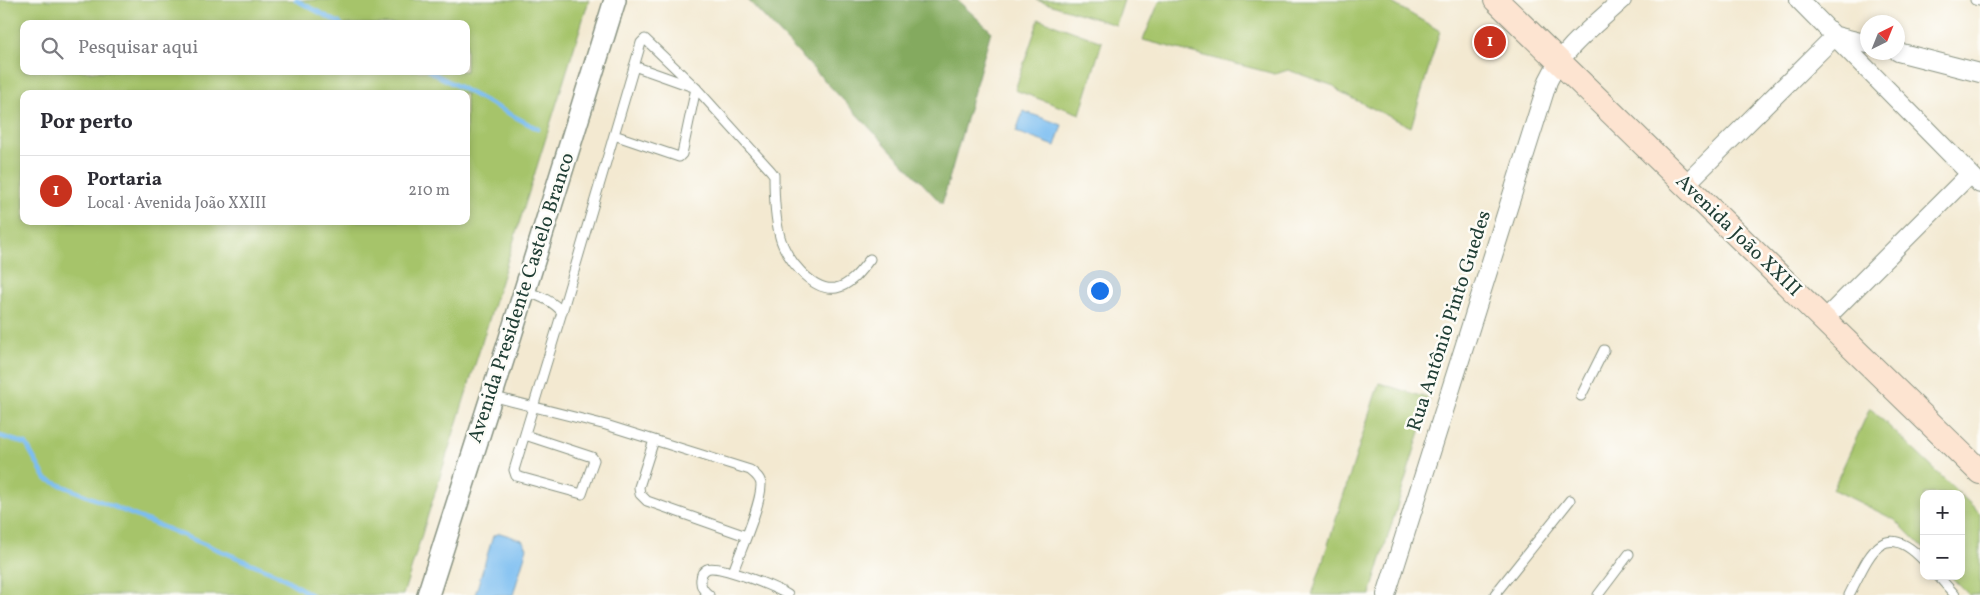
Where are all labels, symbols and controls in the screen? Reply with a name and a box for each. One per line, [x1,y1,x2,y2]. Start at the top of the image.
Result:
north arrow [1860,15,1905,60]
search box [20,20,470,75]
pin: 1 [1474,23,1506,61]
icon: search [38,34,66,62]
text: Pesquisar aqui [78,35,198,61]
text: Por perto [40,108,133,137]
street label: Avenida Presidente Castelo Branco [462,149,582,447]
text: Portaria [87,167,162,193]
street label: Avenida João XXIII [1669,168,1807,304]
text: 1 [53,180,59,202]
text: 210 m [408,180,450,202]
text: Local · Avenida João XXIII [87,193,266,215]
street label: Rua Antônio Pinto Guedes [1401,207,1499,435]
your location [1087,278,1113,304]
map controls [1920,490,1965,580]
button: + [1920,490,1965,535]
button: − [1920,535,1965,580]

